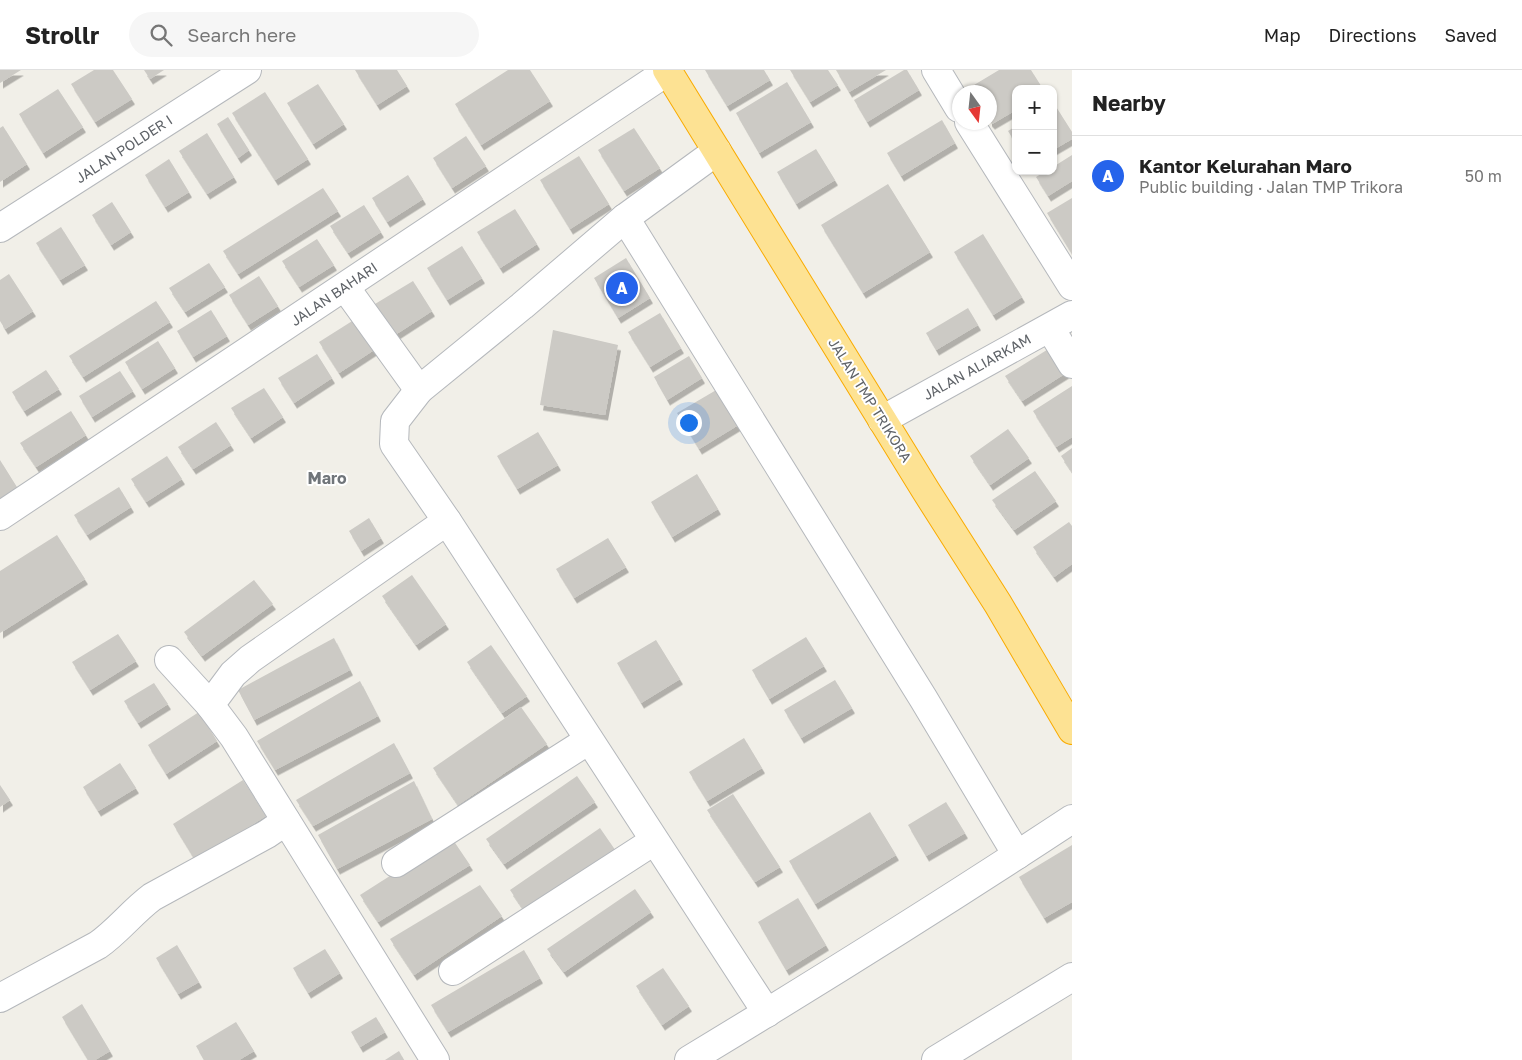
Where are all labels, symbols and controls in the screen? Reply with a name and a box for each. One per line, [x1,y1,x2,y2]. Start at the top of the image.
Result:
search box [129,12,479,57]
text: Strollr [25,20,99,49]
icon: search [147,21,175,49]
text: Search here [187,23,296,46]
text: Map [1264,24,1300,46]
text: Directions [1328,24,1416,46]
text: Saved [1444,24,1497,46]
north arrow [952,85,997,130]
map controls [1012,85,1057,175]
button: + [1012,85,1057,130]
text: Nearby [1092,90,1166,116]
street label: JALAN POLDER I [72,111,175,186]
button: − [1012,130,1057,175]
text: Kantor Kelurahan Maro [1139,154,1352,177]
text: A [1102,166,1114,186]
text: 50 m [1465,166,1502,186]
text: Public building · Jalan TMP Trikora [1139,177,1403,197]
street label: JALAN BAHARI [287,258,380,329]
pin: A [606,269,638,307]
street label: JALAN ALIARKAM [920,330,1034,403]
street label: JALAN TMP TRIKORA [825,334,916,466]
your location [676,410,702,436]
district label: Maro [307,468,347,488]

